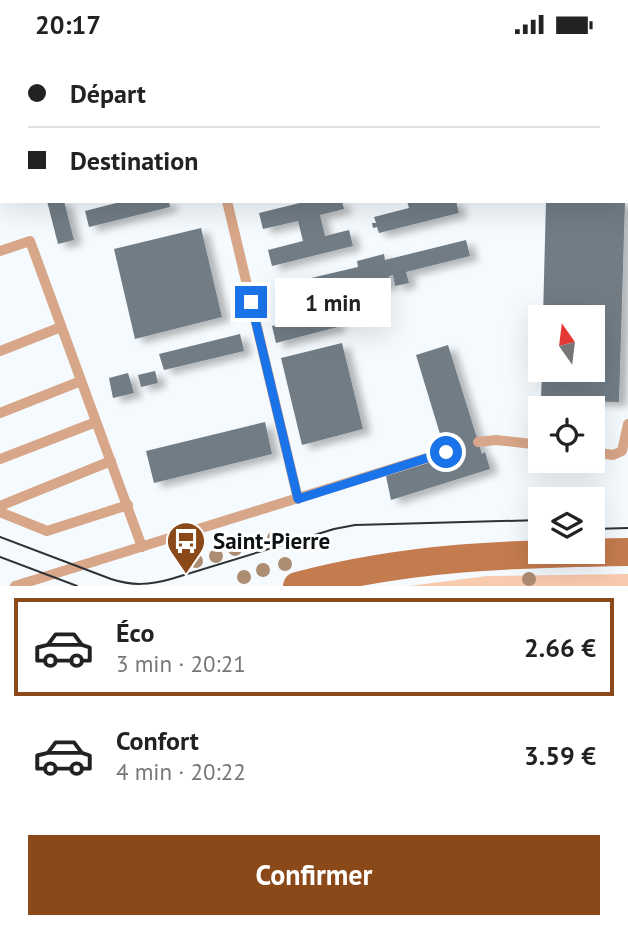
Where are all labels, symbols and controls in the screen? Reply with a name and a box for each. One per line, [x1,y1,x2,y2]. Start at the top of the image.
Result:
text: 20:17 [35,8,101,41]
text: Départ [70,77,146,110]
text: Destination [70,144,198,177]
callout: 1 min [276,278,391,327]
route end [235,286,267,318]
text: 1 min [305,288,361,317]
north arrow [528,305,606,381]
map controls [528,305,605,564]
button: locate [528,396,605,473]
route start [430,436,462,468]
button: layers [528,487,605,564]
bus stop icon: Saint-Pierre [165,520,207,575]
place label: Saint-Pierre [213,526,330,555]
icon: car [32,616,95,679]
text: Éco [116,616,154,649]
text: 2.66 € [524,631,596,664]
text: 3 min · 20:21 [116,649,246,678]
icon: car [32,724,95,787]
text: Confort [116,724,199,757]
text: 3.59 € [524,739,596,772]
text: 4 min · 20:22 [116,757,246,786]
button: Confirmer [28,835,600,915]

